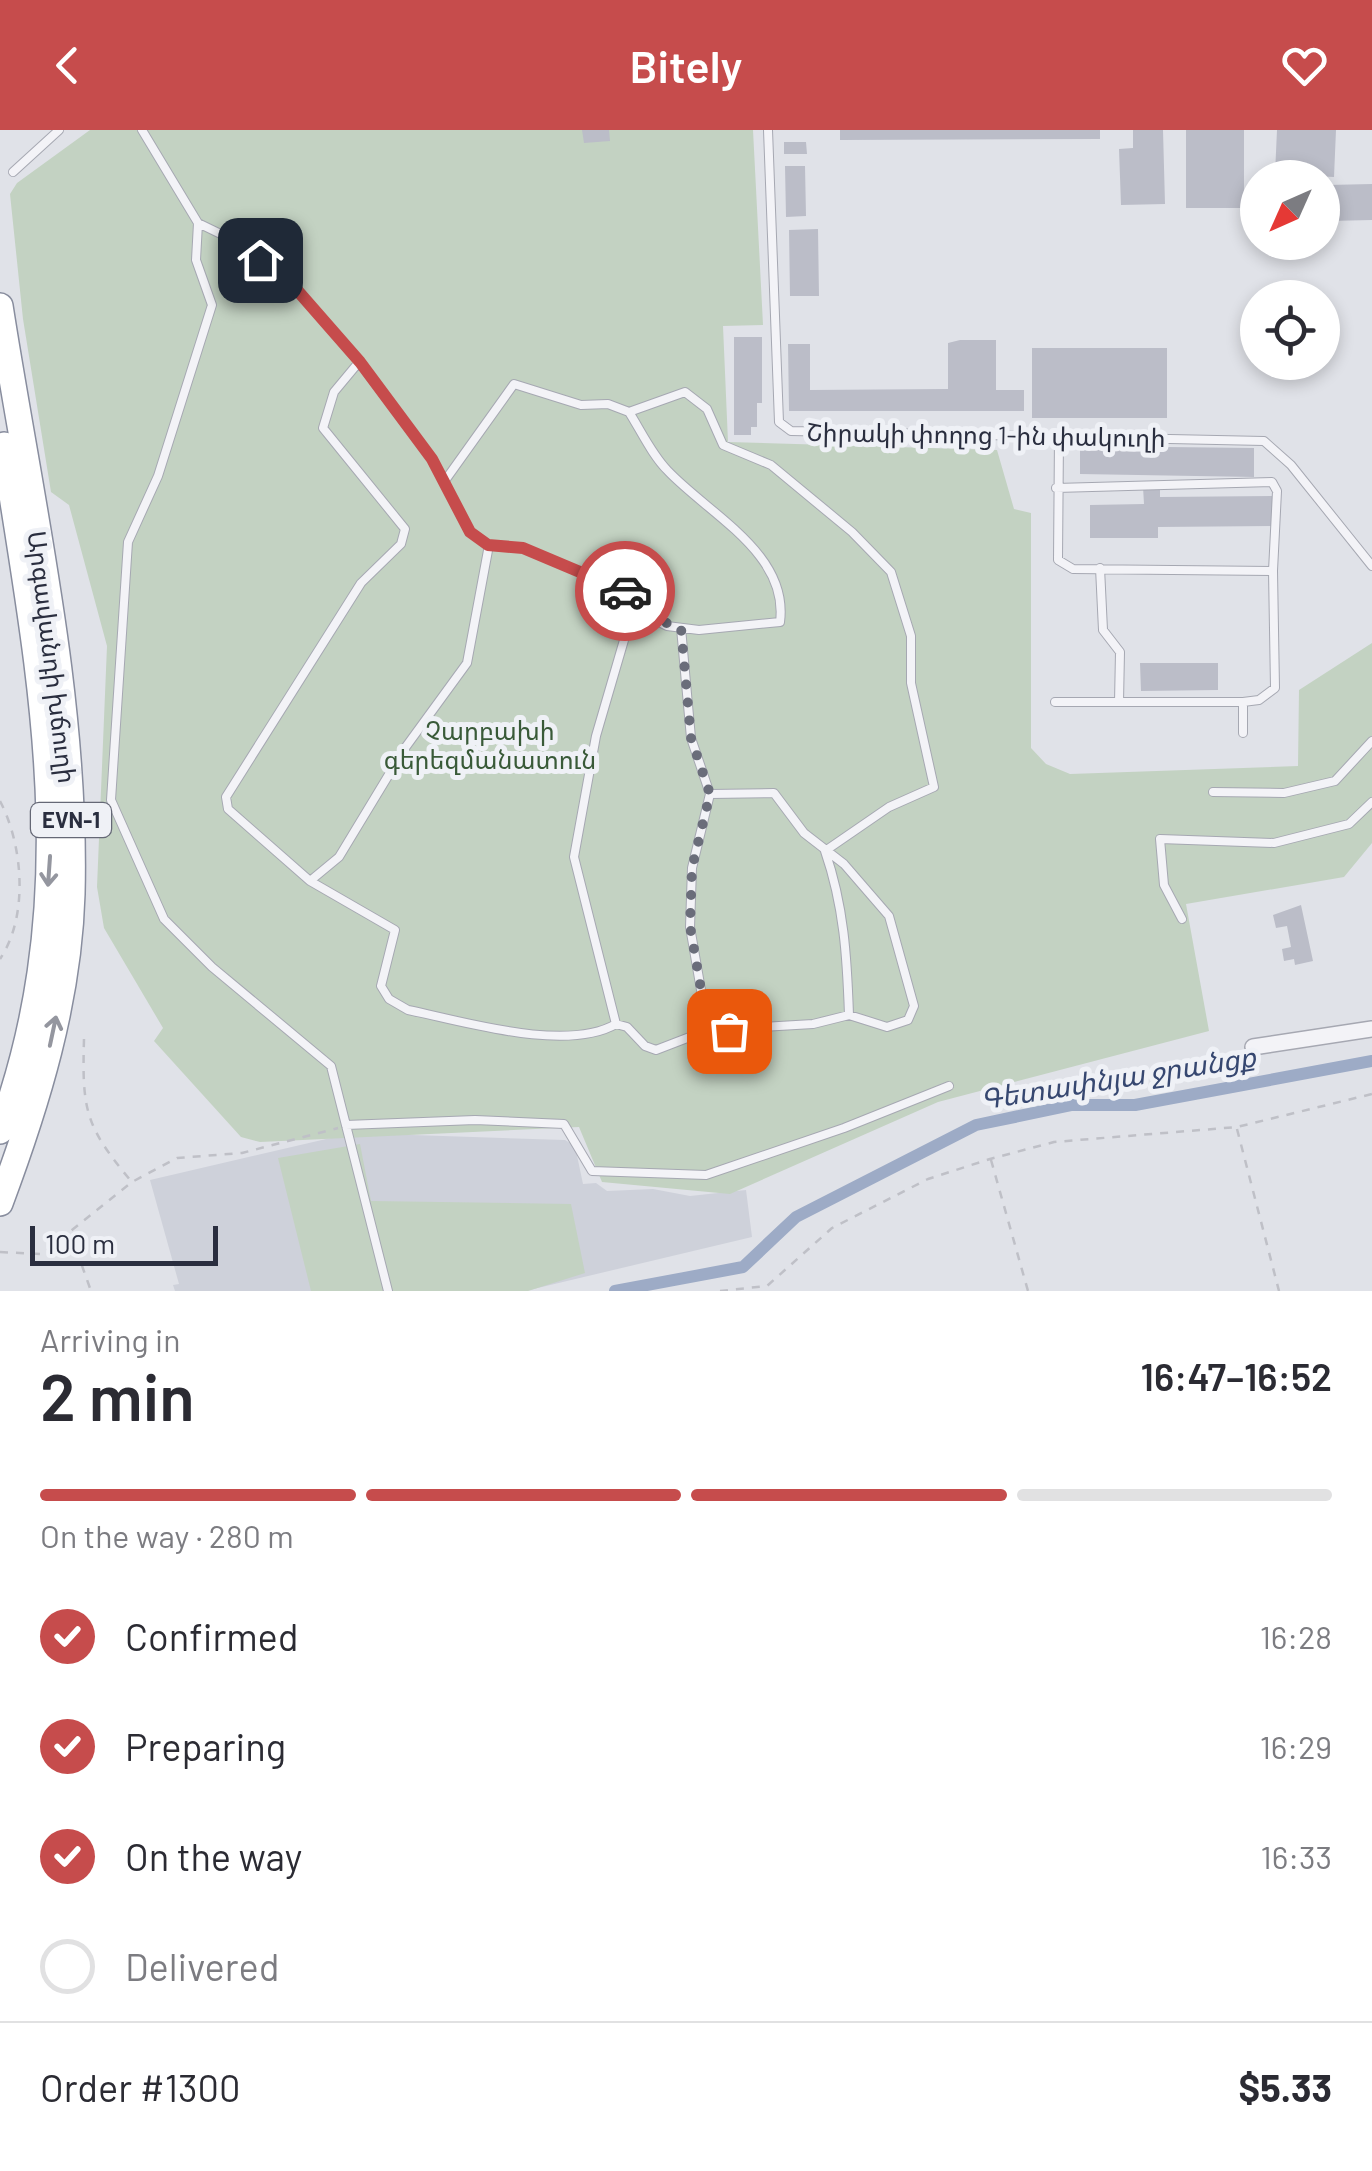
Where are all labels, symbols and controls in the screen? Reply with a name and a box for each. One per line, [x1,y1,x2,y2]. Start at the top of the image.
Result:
icon: back [40,38,95,93]
text: Bitely [630,38,742,92]
icon: heart [1277,38,1332,93]
north arrow [1240,160,1340,260]
map controls [1240,160,1340,380]
pin [218,218,303,303]
icon: home [233,233,288,288]
button: locate [1240,280,1340,380]
street label: Շիրակի փողոց 1-ին փակուղի [806,416,1166,453]
street label: Արգավանդի խճուղի [22,529,83,785]
courier [575,541,675,641]
icon: car [598,564,653,619]
park label: Չարբախի գերեզմանատուն [384,715,596,775]
road number: EVN-1 [31,803,111,837]
one-way arrow [39,854,58,886]
pin [687,989,772,1074]
icon: bag [702,1004,757,1059]
one-way arrow [45,1016,63,1048]
water label: Գետափնյա ջրանցք [978,1038,1259,1117]
scale bar [30,1221,218,1266]
text: 100 m [45,1226,115,1260]
text: Arriving in [40,1320,180,1358]
text: 16:47–16:52 [1141,1353,1332,1399]
text: 2 min [40,1356,195,1434]
text: On the way · 280 m [40,1516,294,1554]
icon: check [40,1609,95,1664]
text: Confirmed [125,1613,298,1659]
text: 16:28 [1260,1617,1332,1655]
icon: check [40,1719,95,1774]
text: Preparing [125,1723,286,1769]
text: 16:29 [1260,1727,1332,1765]
icon: check [40,1829,95,1884]
text: On the way [125,1833,302,1879]
text: 16:33 [1261,1837,1332,1875]
text: Delivered [125,1943,279,1989]
text: Order #1300 [40,2064,241,2110]
text: $5.33 [1238,2064,1332,2110]

